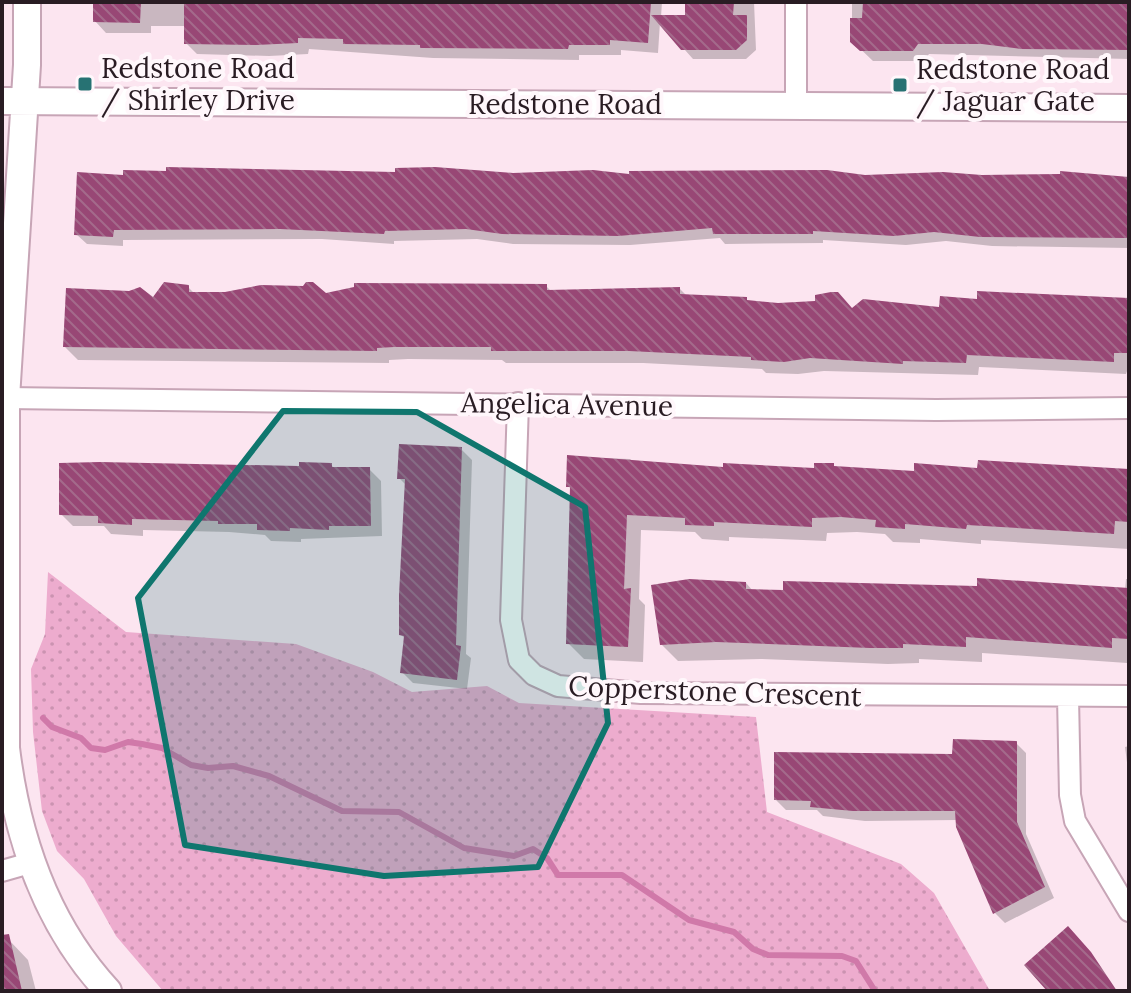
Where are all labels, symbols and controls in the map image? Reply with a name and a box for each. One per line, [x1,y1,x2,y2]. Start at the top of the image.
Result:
place label: Redstone Road / Shirley Drive [101,50,295,118]
place label: Redstone Road / Jaguar Gate [916,51,1110,119]
marker: Redstone Road / Shirley Drive [76,75,94,93]
marker: Redstone Road / Jaguar Gate [891,76,909,94]
street label: Redstone Road [468,86,662,122]
street label: Angelica Avenue [460,384,673,424]
street label: Copperstone Crescent [568,668,862,714]

